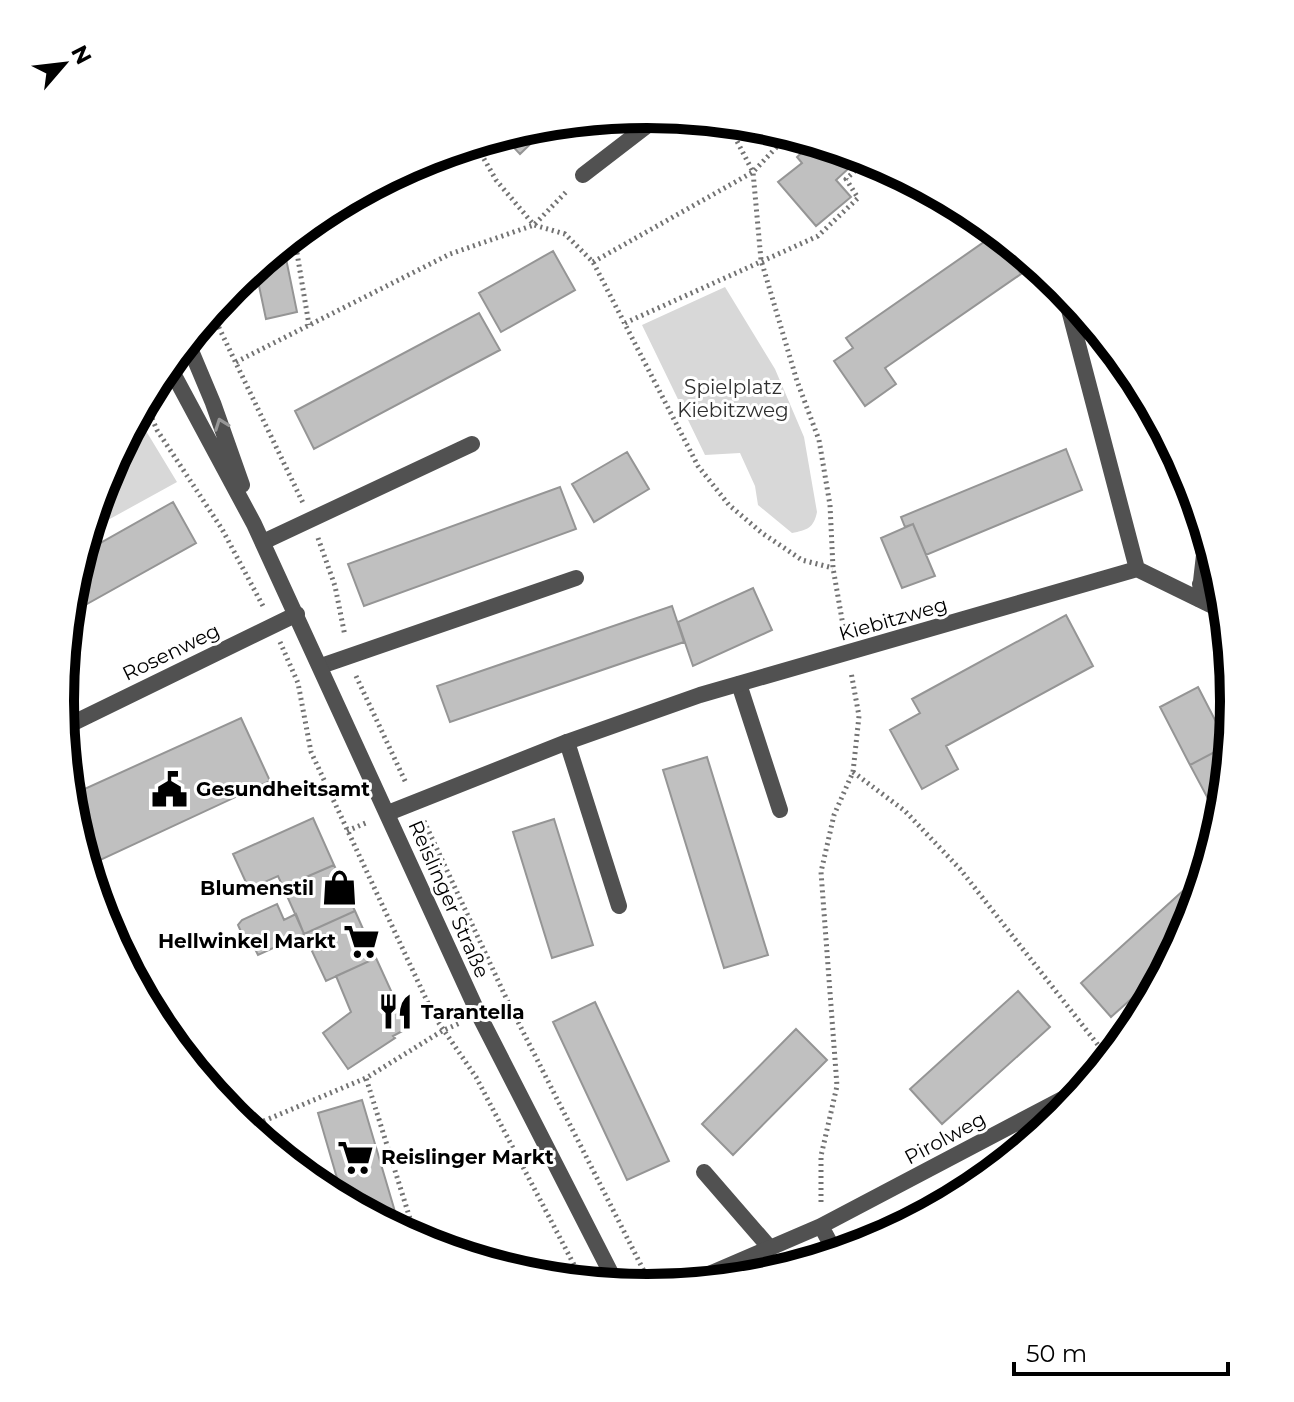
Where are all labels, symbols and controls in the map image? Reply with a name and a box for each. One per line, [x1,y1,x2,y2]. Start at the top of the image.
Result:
north arrow [24,24,104,104]
text: N [65,41,97,69]
park label: Spielplatz Kiebitzweg [677,375,789,422]
one-way arrow [214,418,230,432]
street label: Kiebitzweg [836,592,950,646]
street label: Rosenweg [118,618,224,686]
public building icon: Gesundheitsamt [151,770,189,808]
place label: Gesundheitsamt [196,777,370,801]
street label: Reislinger Straße [403,817,495,981]
shop icon: Blumenstil [321,869,359,907]
place label: Blumenstil [200,876,314,900]
supermarket icon: Hellwinkel Markt [343,922,381,960]
place label: Hellwinkel Markt [158,929,336,953]
restaurant icon: Tarantella [376,993,414,1031]
place label: Tarantella [421,1000,525,1024]
street label: Pirolweg [900,1107,990,1169]
supermarket icon: Reislinger Markt [336,1138,374,1176]
place label: Reislinger Markt [381,1145,554,1169]
scale bar [1014,1326,1228,1376]
text: 50 m [1026,1339,1087,1368]

